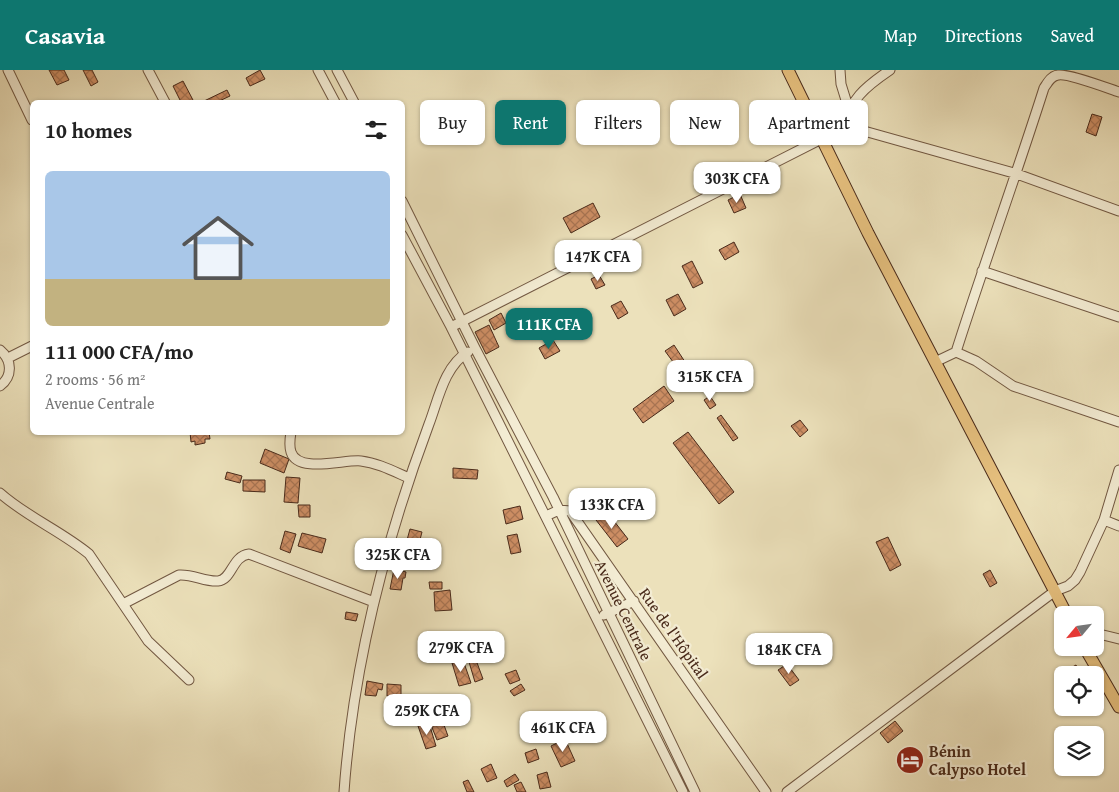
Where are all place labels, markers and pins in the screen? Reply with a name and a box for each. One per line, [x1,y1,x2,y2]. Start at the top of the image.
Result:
pin: 303K CFA [685,162,789,204]
pin: 147K CFA [546,240,650,282]
pin: 111K CFA [497,308,601,350]
pin: 315K CFA [658,360,762,402]
pin: 133K CFA [560,488,664,530]
pin: 325K CFA [346,538,450,580]
pin: 279K CFA [409,630,513,673]
pin: 184K CFA [737,632,841,675]
pin: 259K CFA [375,694,479,736]
pin: 461K CFA [511,710,615,753]
place label: Bénin Calypso Hotel [929,739,1026,781]
hotel icon: Bénin Calypso Hotel [895,745,925,775]

